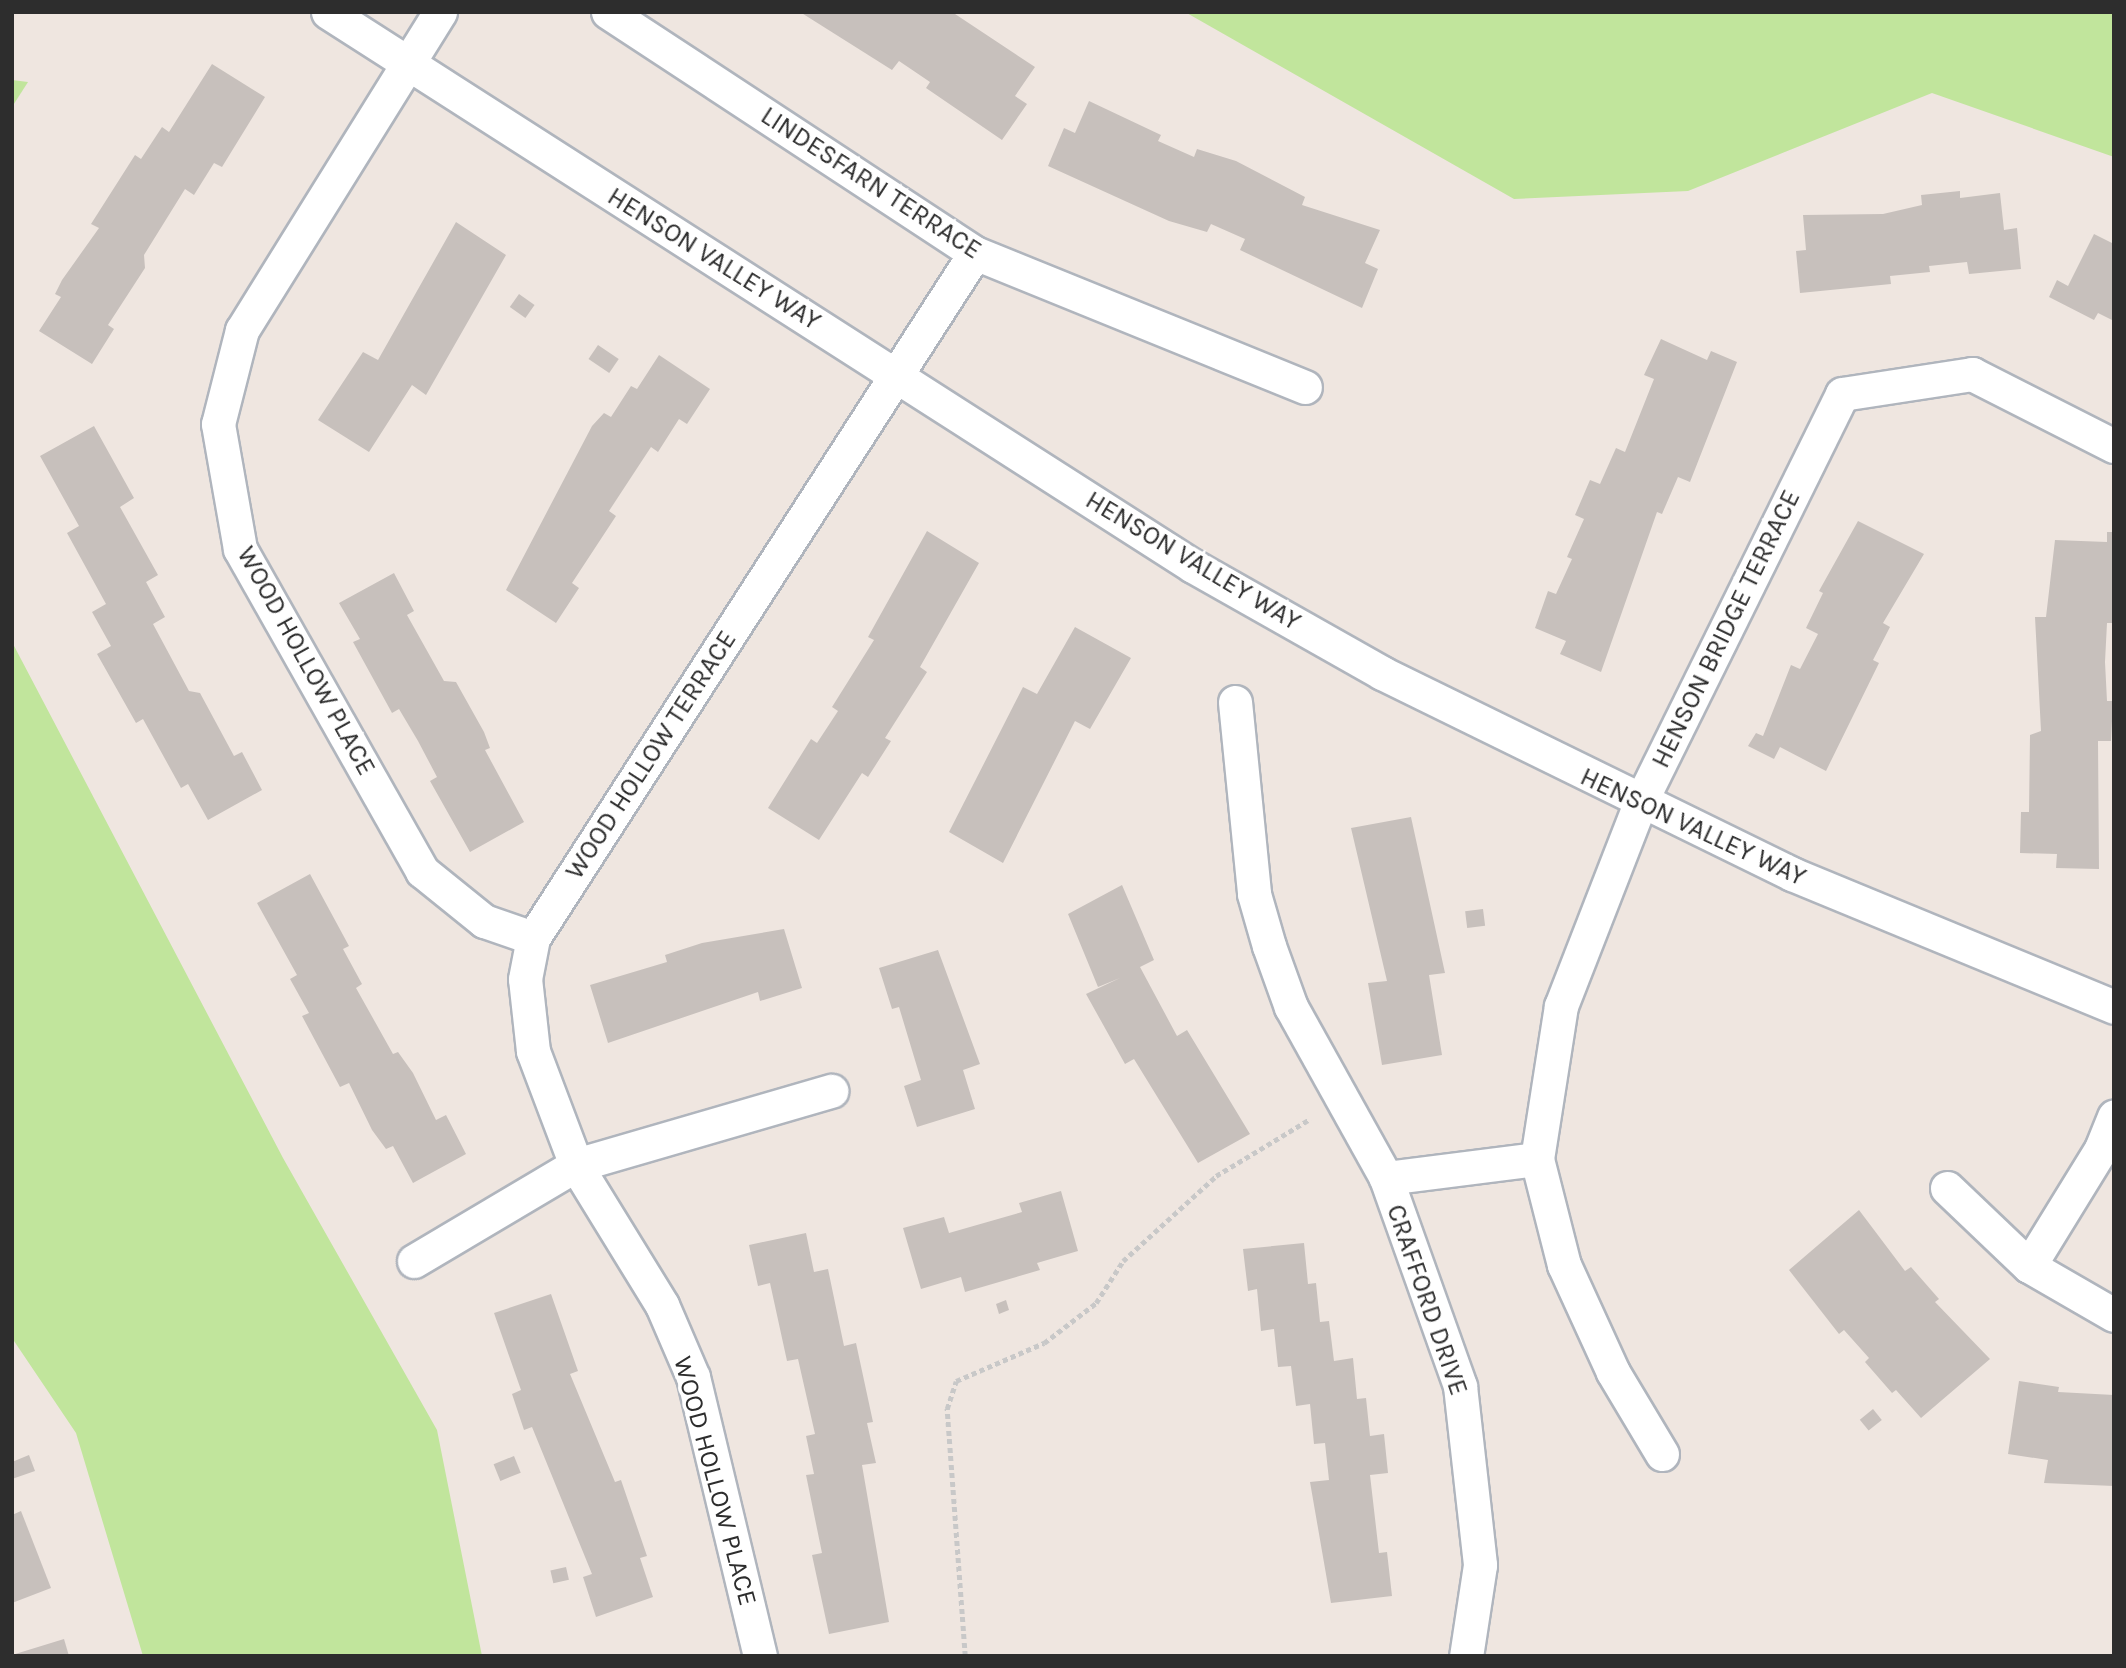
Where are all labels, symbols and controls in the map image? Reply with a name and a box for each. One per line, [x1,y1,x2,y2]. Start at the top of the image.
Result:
street label: LINDESFARN TERRACE [755,100,987,266]
street label: HENSON VALLEY WAY [602,181,826,337]
street label: HENSON VALLEY WAY [1080,484,1306,638]
street label: HENSON BRIDGE TERRACE [1645,485,1807,773]
street label: WOOD HOLLOW PLACE [230,541,382,781]
street label: WOOD HOLLOW TERRACE [559,625,743,885]
street label: HENSON VALLEY WAY [1575,761,1811,893]
street label: CRAFFORD DRIVE [1380,1201,1474,1399]
street label: WOOD HOLLOW PLACE [667,1353,763,1609]

